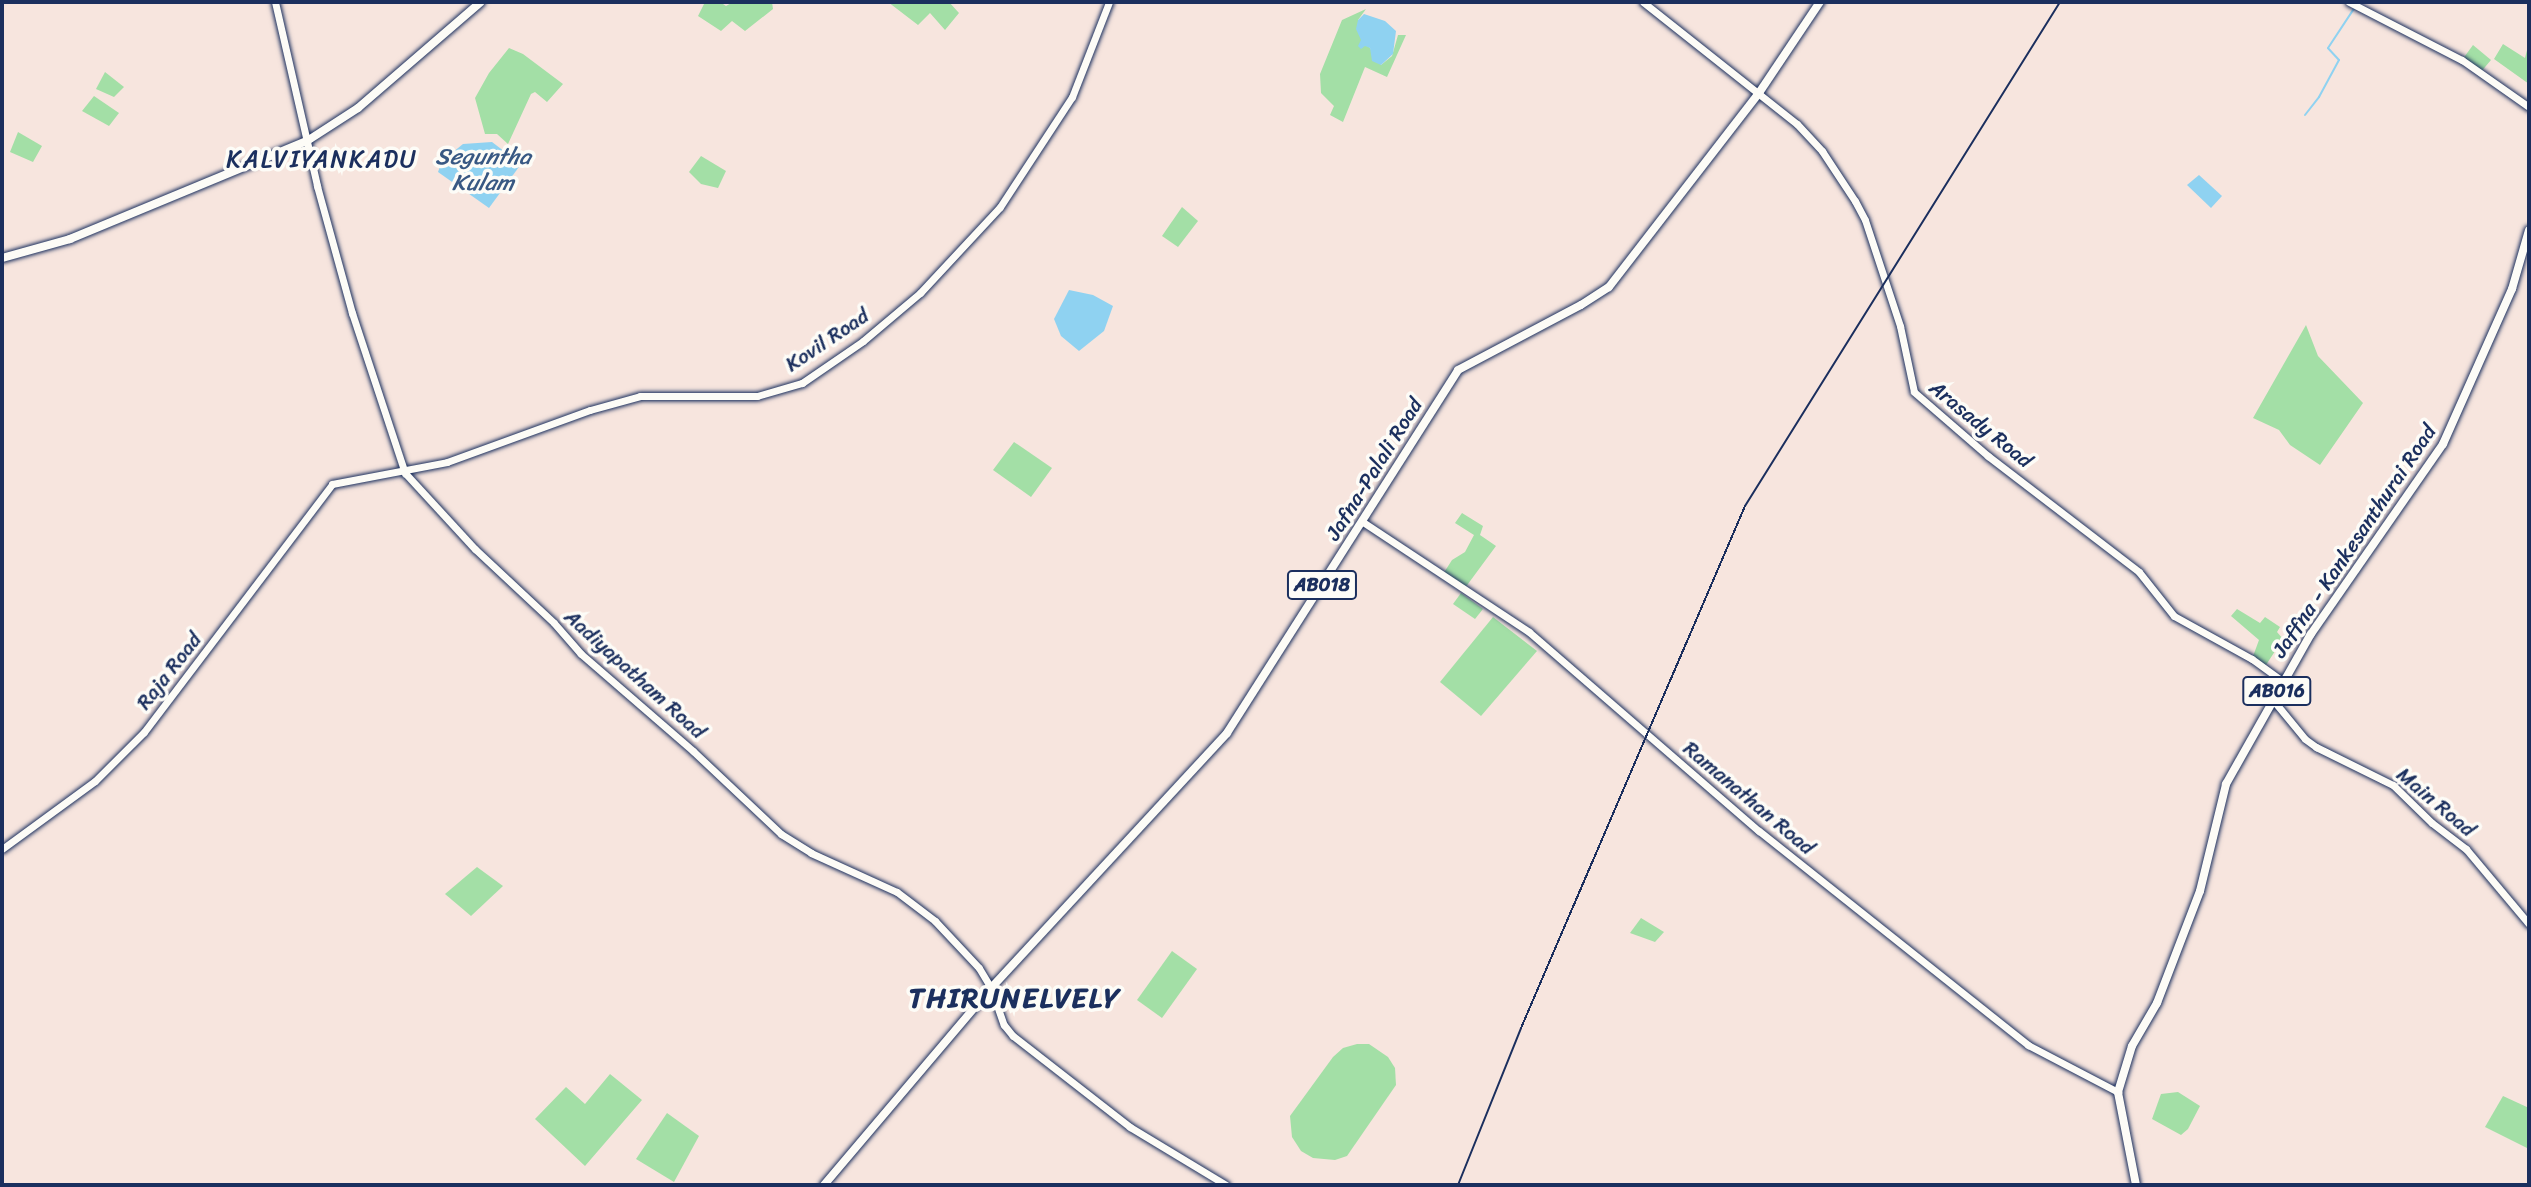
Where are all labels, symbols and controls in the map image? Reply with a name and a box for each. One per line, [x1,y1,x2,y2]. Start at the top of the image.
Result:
water label: Seguntha Kulam [435,143,531,197]
district label: KALVIYANKADU [229,146,415,174]
street label: Kovil Road [780,303,874,377]
street label: Arasady Road [1924,375,2038,473]
street label: Jafna-Palali Road [1320,393,1428,545]
street label: Jaffna - Kankesanthurai Road [2267,420,2441,662]
road number: AB018 [1285,570,1359,600]
street label: Aadiyapatham Road [559,604,711,744]
street label: Raja Road [131,627,207,715]
road number: AB016 [2242,676,2312,706]
street label: Ramanathan Road [1678,736,1820,860]
street label: Main Road [2391,762,2481,842]
district label: THIRUNELVELY [909,981,1121,1015]

